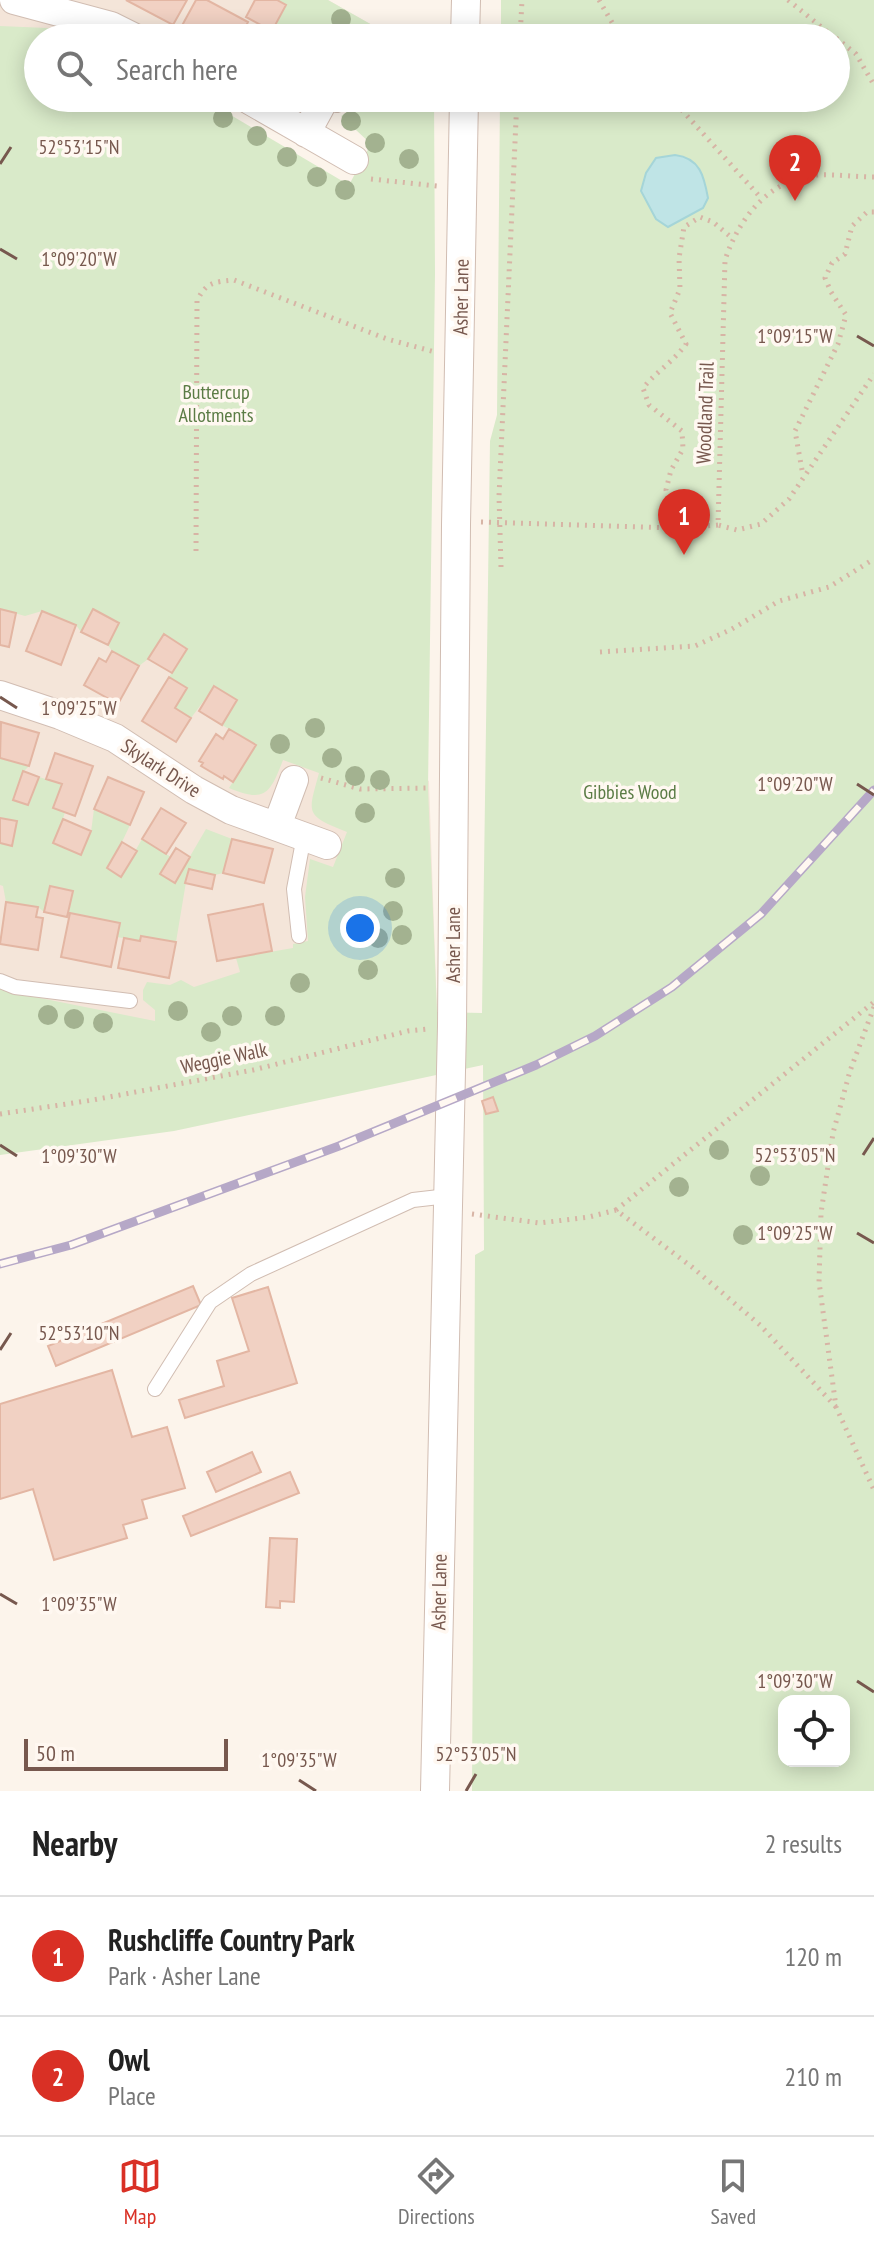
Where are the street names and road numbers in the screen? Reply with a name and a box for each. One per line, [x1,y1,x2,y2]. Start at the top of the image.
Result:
street label: Asher Lane [447,259,475,335]
street label: Woodland Trail [690,361,720,465]
street label: Skylark Drive [116,733,206,803]
street label: Asher Lane [440,907,466,983]
street label: Weggie Walk [178,1036,270,1080]
street label: Asher Lane [425,1554,453,1630]

